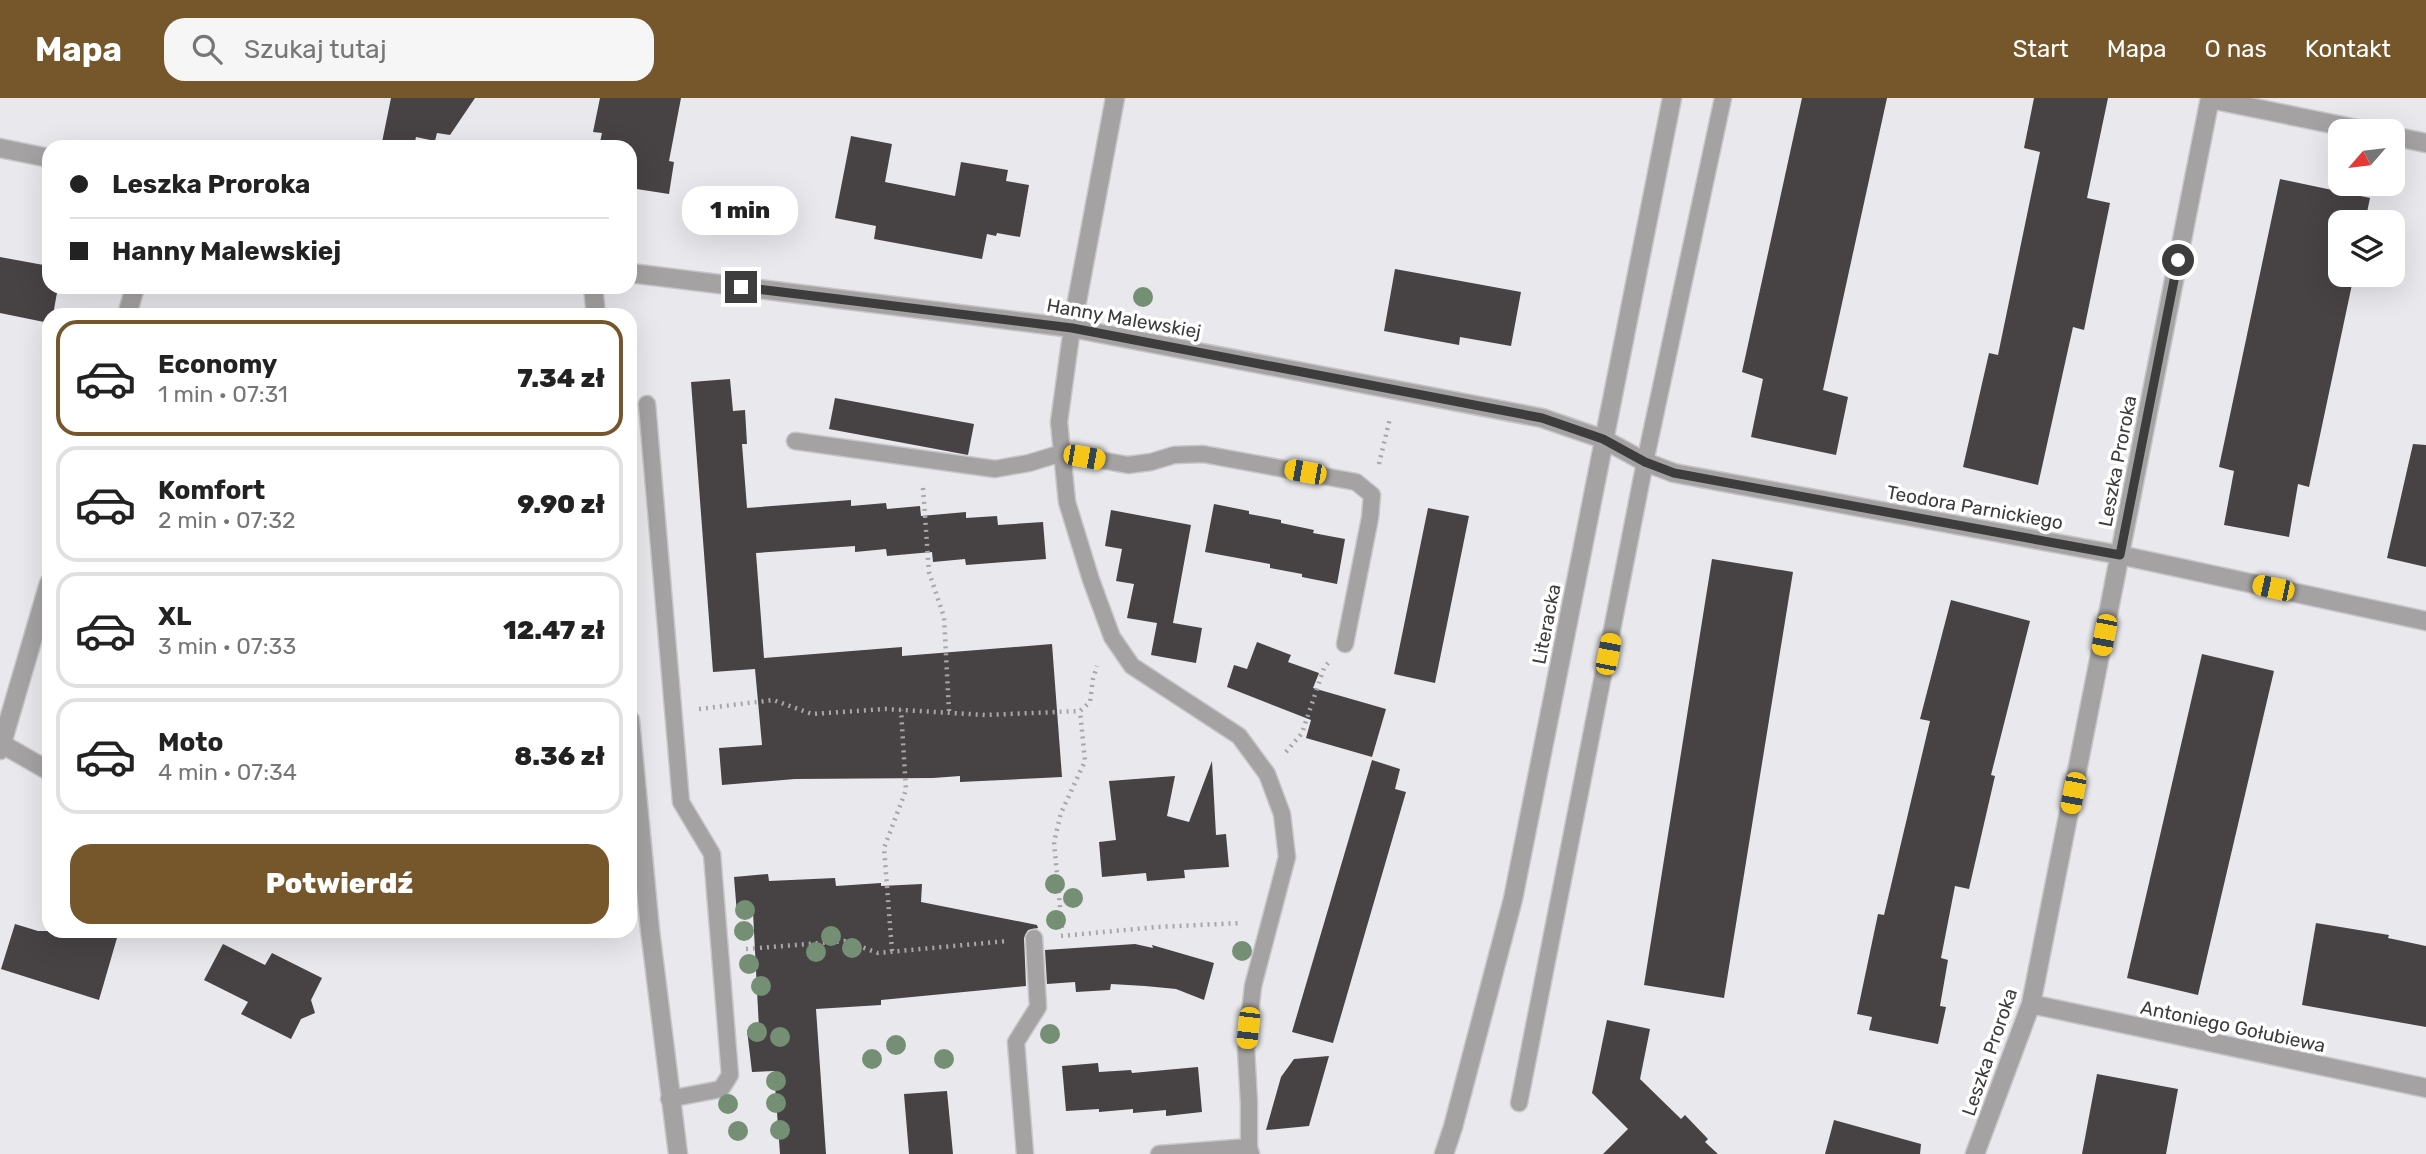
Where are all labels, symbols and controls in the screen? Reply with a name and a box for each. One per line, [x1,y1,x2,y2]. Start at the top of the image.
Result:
search box [164,18,654,81]
text: Mapa [35,30,122,69]
icon: search [188,30,226,68]
text: Szukaj tutaj [244,34,387,65]
text: Start [2013,35,2069,63]
text: Mapa [2107,35,2167,63]
text: O nas [2205,35,2267,63]
text: Kontakt [2305,35,2391,63]
north arrow [2328,119,2404,196]
map controls [2328,119,2405,287]
text: Leszka Proroka [112,169,310,200]
callout: 1 min [683,186,799,234]
text: 1 min [710,196,770,224]
button: layers [2328,210,2405,287]
text: Hanny Malewskiej [112,236,341,267]
route start [2162,244,2194,276]
route end [725,271,757,303]
street label: Hanny Malewskiej [1045,294,1203,343]
icon: car [74,347,137,410]
text: Economy [158,349,277,380]
text: 7.34 zł [517,363,605,394]
text: 1 min · 07:31 [158,380,288,408]
street label: Leszka Proroka [2093,393,2142,529]
car [1062,443,1107,471]
car [1283,458,1328,486]
icon: car [74,473,137,536]
text: Komfort [158,475,265,506]
street label: Teodora Parnickiego [1885,481,2065,534]
text: 9.90 zł [517,489,605,520]
text: 2 min · 07:32 [158,506,296,534]
car [2251,573,2296,603]
street label: Literacka [1527,582,1566,666]
icon: car [74,599,137,662]
text: XL [158,601,191,632]
car [2090,612,2119,658]
text: 12.47 zł [503,615,605,646]
car [1594,631,1623,677]
text: 3 min · 07:33 [158,632,296,660]
icon: car [74,725,137,788]
text: Moto [158,727,223,758]
text: 8.36 zł [514,741,605,772]
text: 4 min · 07:34 [158,758,297,786]
car [2059,770,2088,816]
button: Potwierdź [70,844,609,924]
street label: Leszka Proroka [1957,985,2022,1119]
street label: Antoniego Gołubiewa [2138,996,2327,1057]
car [1236,1006,1261,1050]

